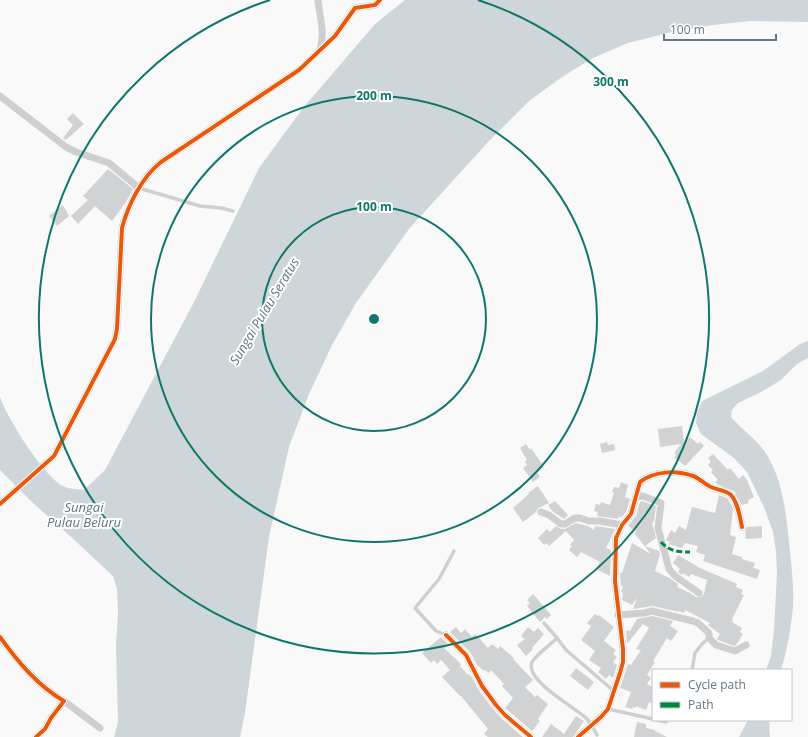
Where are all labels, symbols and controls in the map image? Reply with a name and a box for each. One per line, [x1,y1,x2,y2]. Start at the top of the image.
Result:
scale bar [664,16,776,42]
text: 100 m [670,21,705,38]
text: 300 m [593,73,629,90]
text: 200 m [356,87,392,104]
text: 100 m [356,198,392,215]
water label: Sungai Pulau Seratus [225,254,303,368]
centre of rings [367,312,381,326]
water label: Sungai Pulau Beluru [47,498,122,531]
legend [652,669,792,721]
text: Cycle path [688,676,746,693]
text: Path [688,696,714,713]

